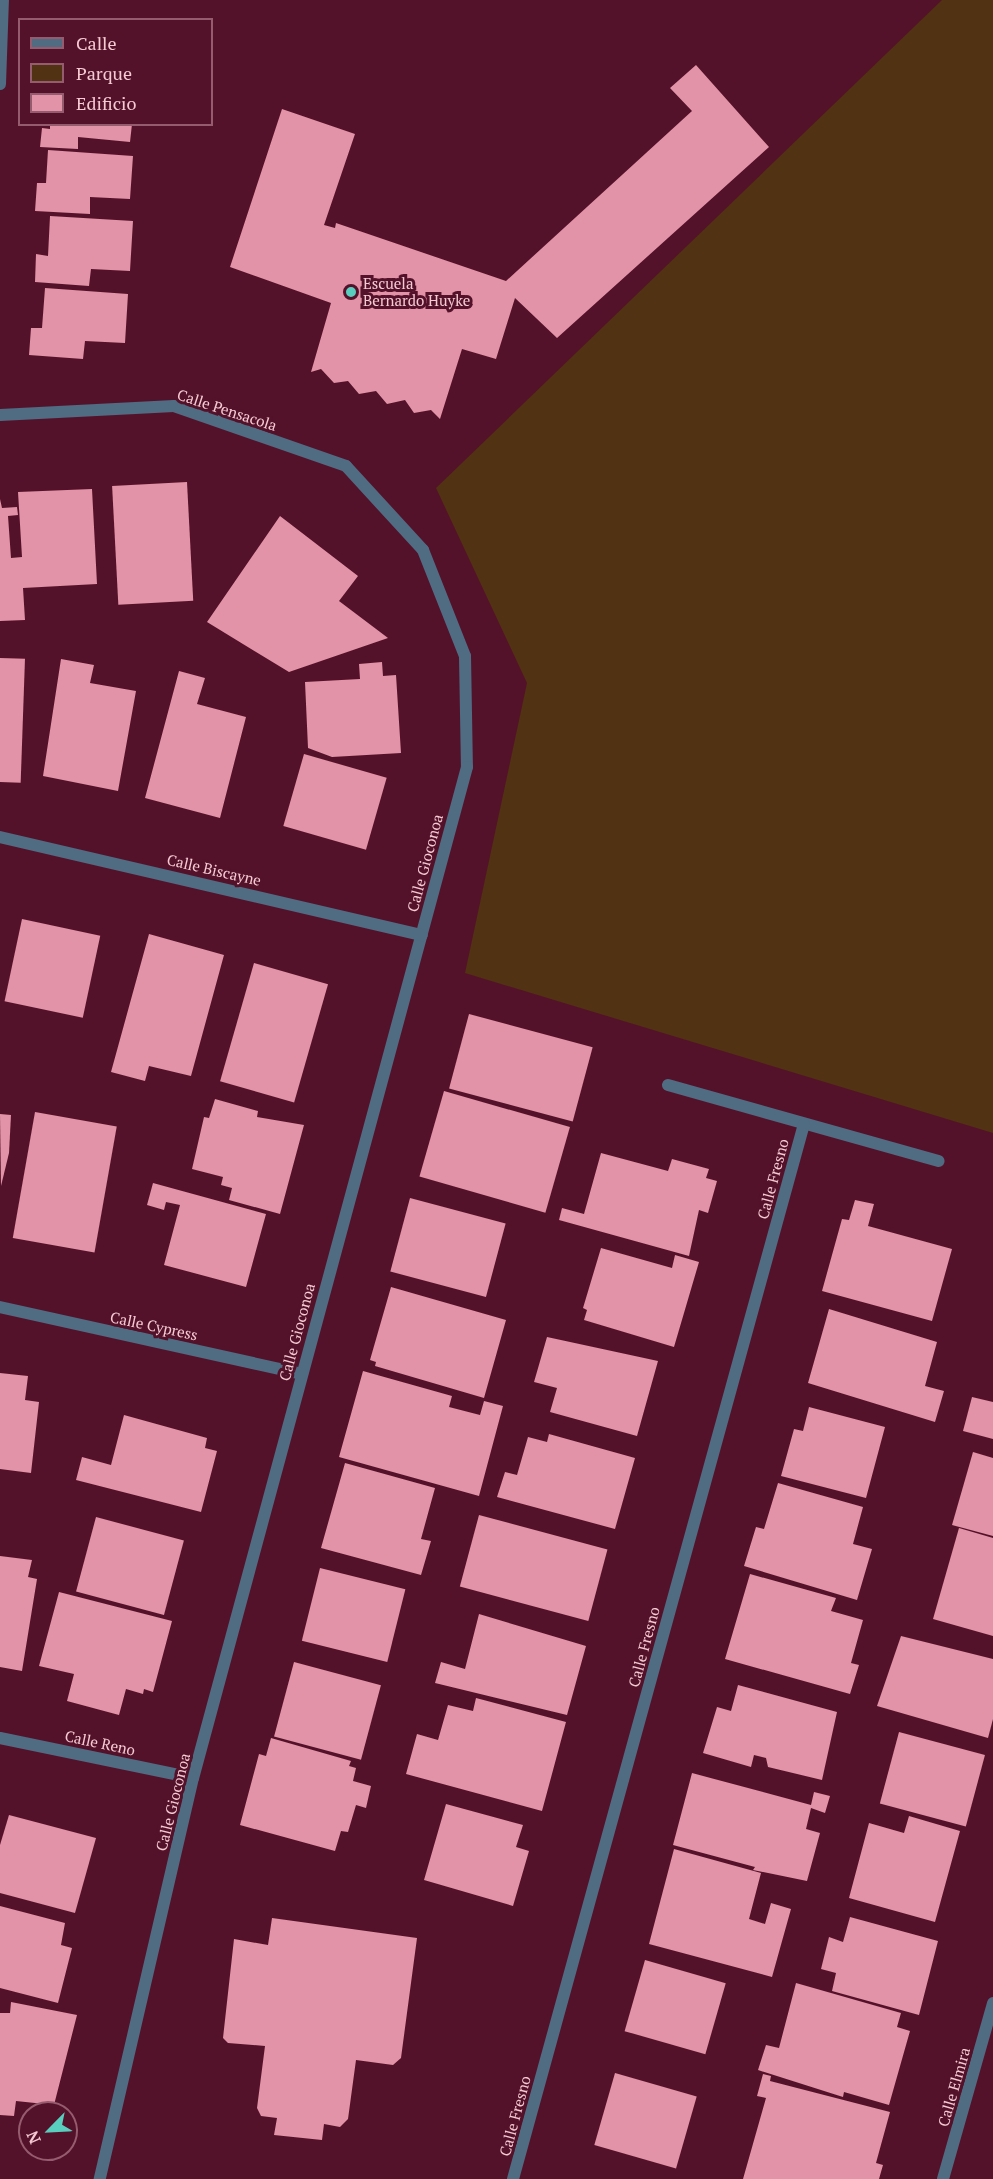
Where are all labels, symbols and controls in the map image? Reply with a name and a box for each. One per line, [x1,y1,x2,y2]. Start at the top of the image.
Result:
legend [18,18,213,126]
text: Calle [76,31,117,55]
text: Parque [76,61,132,85]
text: Edificio [76,91,136,115]
place label: Escuela Bernardo Huyke [363,274,470,309]
marker: Escuela Bernardo Huyke [344,285,358,299]
street label: Calle Pensacola [175,385,279,435]
street label: Calle Gioconoa [403,812,447,914]
street label: Calle Biscayne [165,850,263,890]
street label: Calle Fresno [754,1137,792,1221]
street label: Calle Gioconoa [275,1281,319,1383]
street label: Calle Cypress [109,1308,199,1344]
street label: Calle Fresno [625,1605,663,1689]
street label: Calle Reno [63,1727,137,1759]
street label: Calle Gioconoa [152,1751,194,1853]
street label: Calle Elmira [934,2045,974,2129]
street label: Calle Fresno [496,2074,534,2158]
north arrow [18,2101,78,2161]
text: N [21,2127,46,2148]

